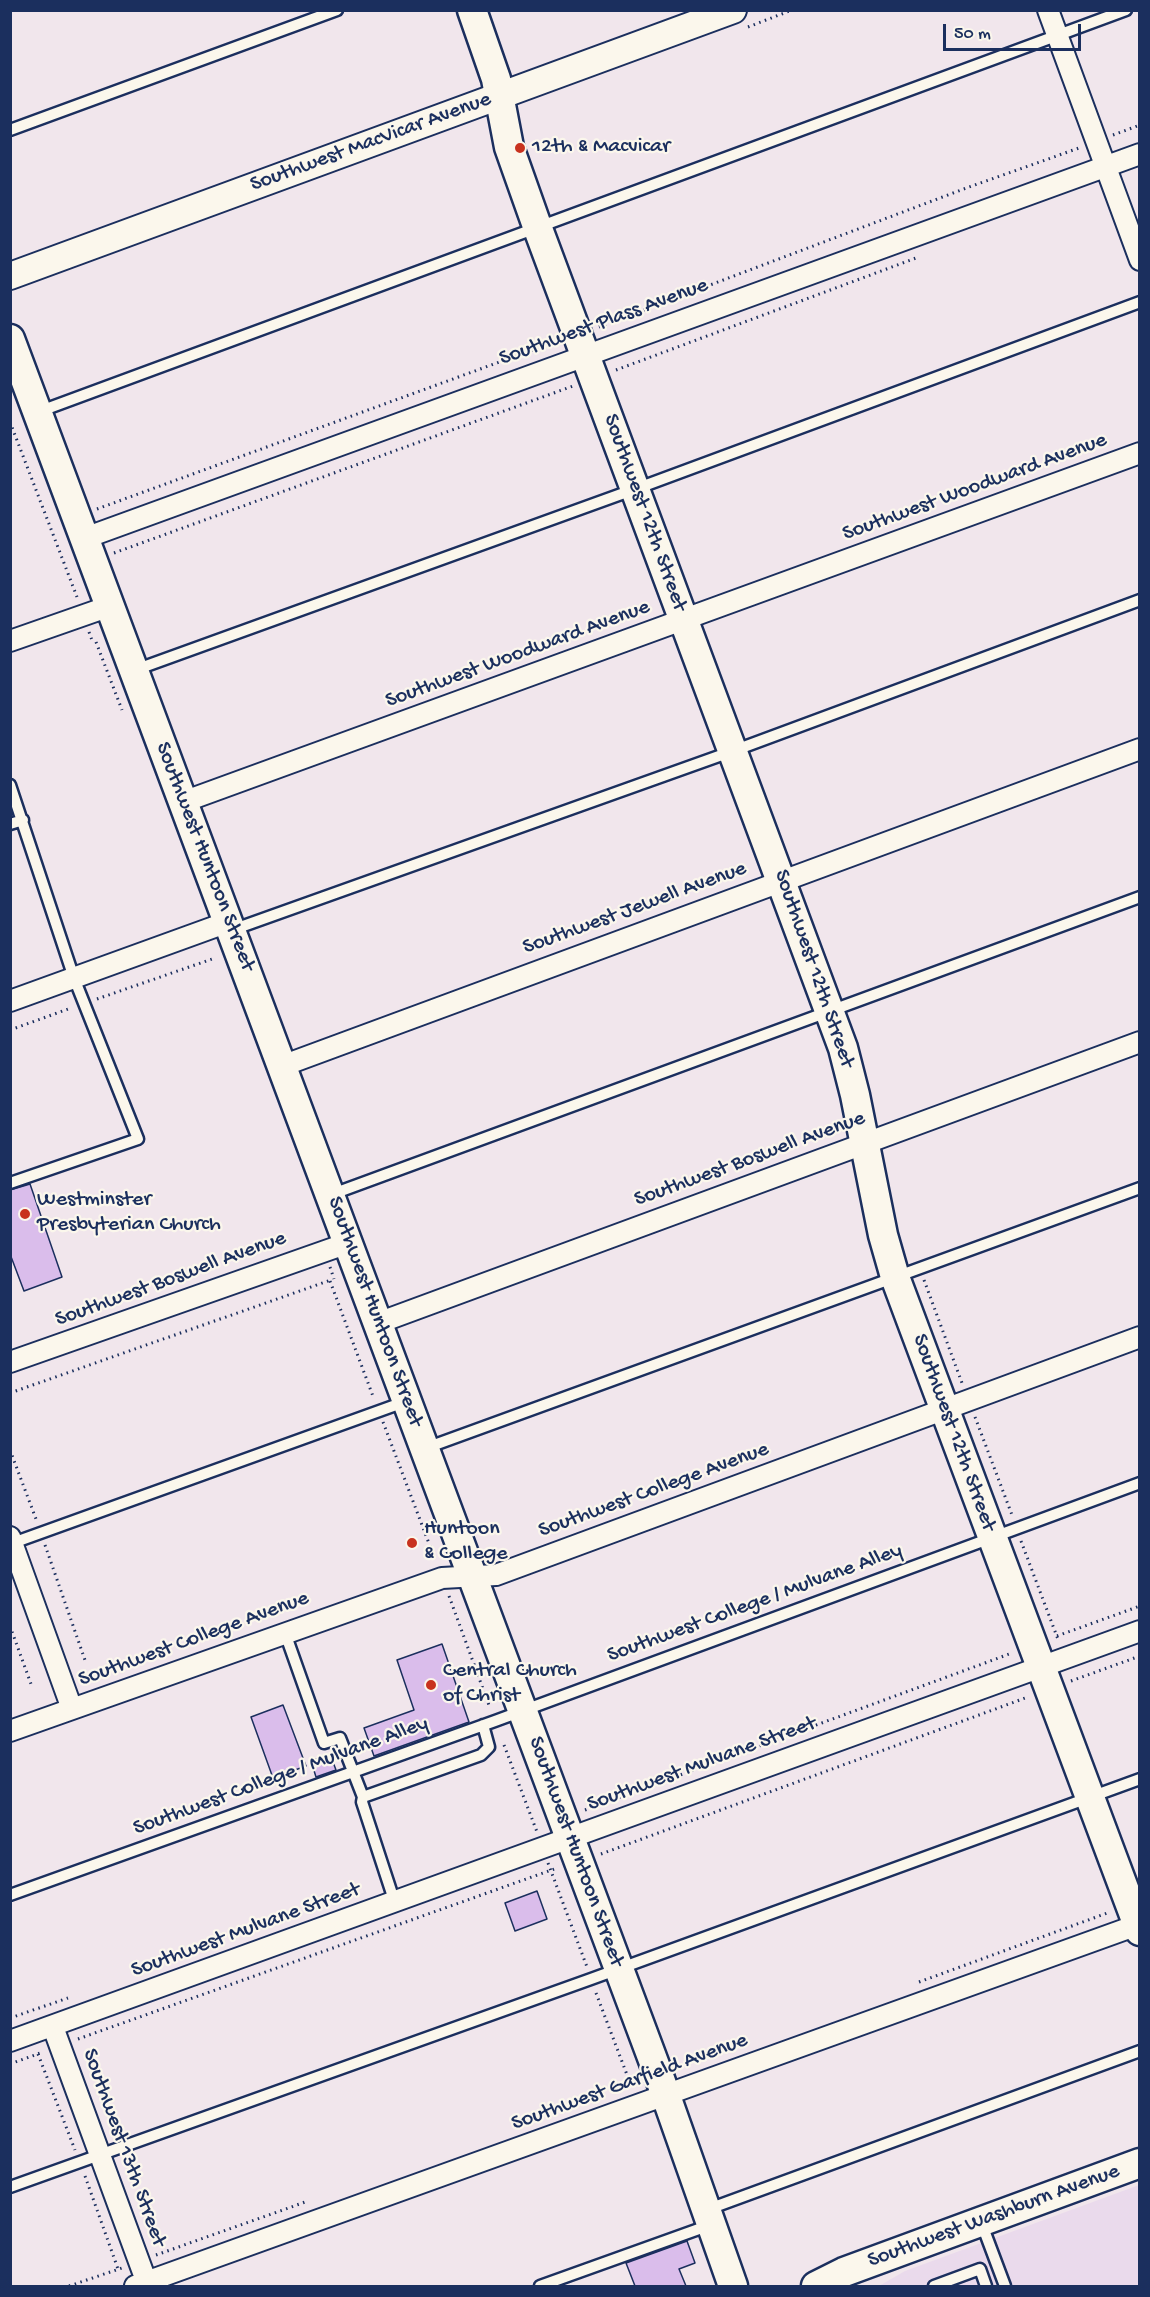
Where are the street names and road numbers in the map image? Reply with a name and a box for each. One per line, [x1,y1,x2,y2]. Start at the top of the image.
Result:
street label: Southwest MacVicar Avenue [247,87,495,199]
street label: Southwest Plass Avenue [496,273,712,373]
street label: Southwest 12th Street [596,411,692,615]
street label: Southwest Woodward Avenue [839,428,1111,548]
street label: Southwest Woodward Avenue [382,595,654,715]
street label: Southwest Huntoon Street [148,739,260,975]
street label: Southwest Jewell Avenue [520,856,750,962]
street label: Southwest 12th Street [767,866,859,1072]
street label: Southwest Boswell Avenue [631,1106,869,1214]
street label: Southwest Huntoon Street [320,1193,428,1431]
street label: Southwest Boswell Avenue [52,1226,290,1334]
street label: Southwest 12th Street [905,1331,1001,1535]
street label: Southwest College Avenue [535,1437,773,1545]
street label: Southwest College / Mulvane Alley [604,1538,906,1670]
street label: Southwest College Avenue [75,1586,313,1694]
street label: Southwest College / Mulvane Alley [130,1711,432,1843]
street label: Southwest Mulvane Street [584,1711,820,1819]
street label: Southwest Huntoon Street [521,1733,629,1971]
street label: Southwest Mulvane Street [128,1877,364,1985]
street label: Southwest Garfield Avenue [508,2028,752,2138]
street label: Southwest 13th Street [75,2046,171,2250]
street label: Southwest Washburn Avenue [865,2159,1123,2275]

